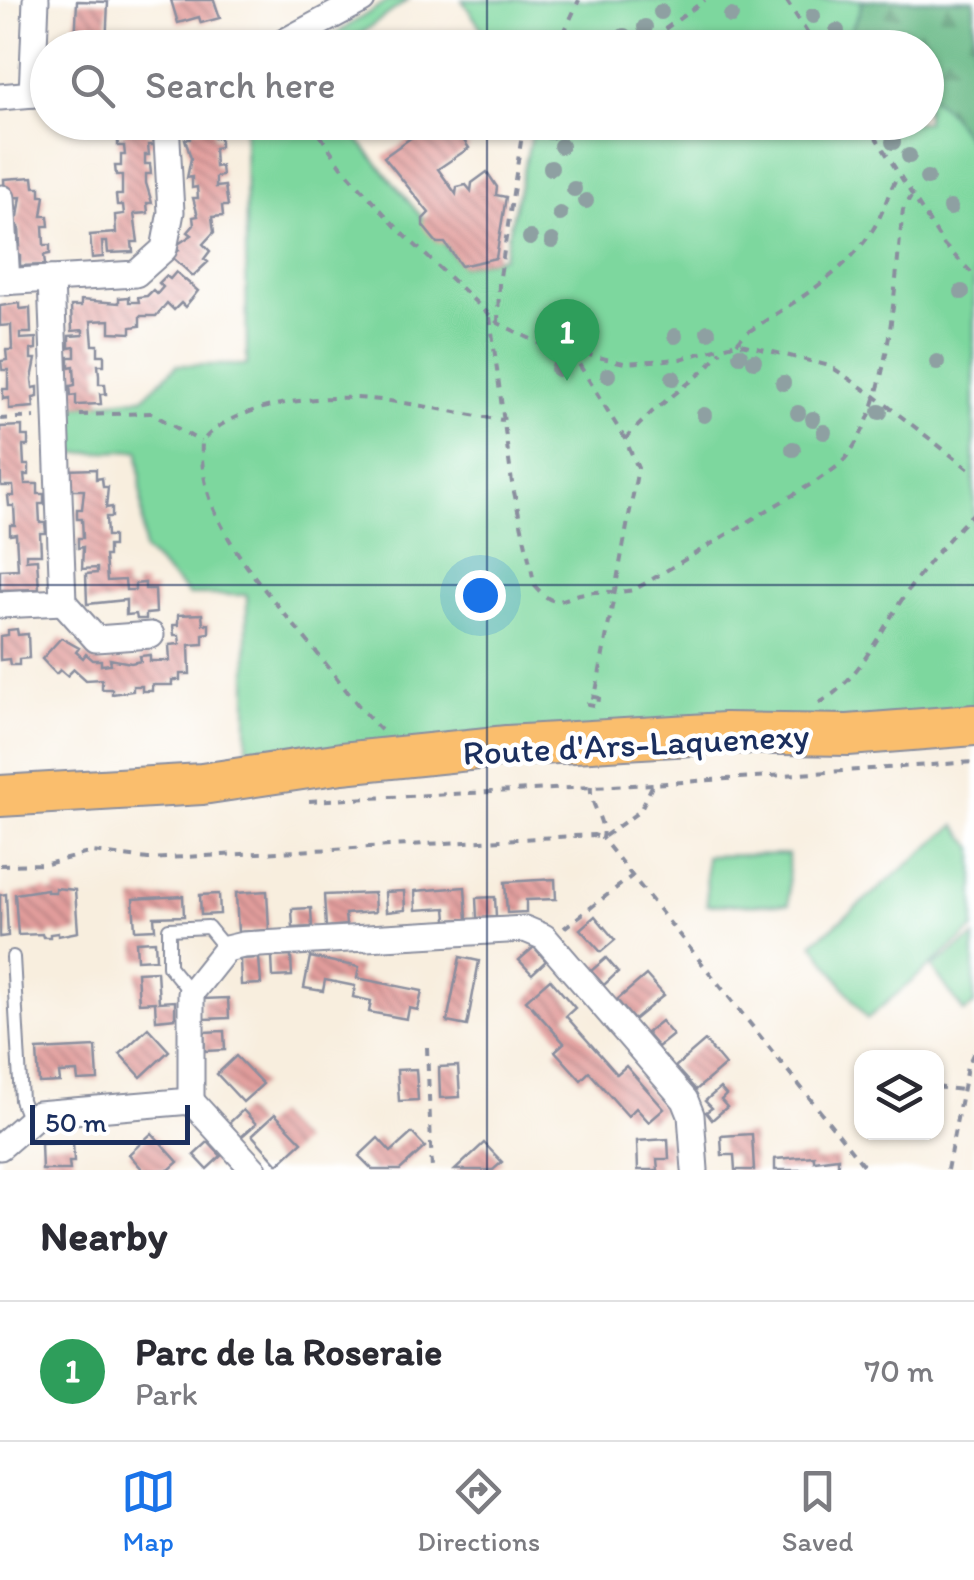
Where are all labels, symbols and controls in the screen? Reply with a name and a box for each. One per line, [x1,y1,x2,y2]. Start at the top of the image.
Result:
search box [30,30,944,140]
icon: search [65,58,120,113]
text: Search here [145,62,336,108]
pin: 1 [534,298,600,381]
your location [455,570,506,621]
street label: Route d'Ars-Laquenexy [462,714,810,774]
map controls [854,1050,944,1140]
button: layers [854,1050,944,1140]
scale bar [30,1100,190,1144]
text: 50 m [45,1105,107,1139]
text: Nearby [40,1210,167,1261]
text: Parc de la Roseraie [135,1329,442,1375]
text: 1 [65,1352,80,1390]
text: 70 m [864,1352,934,1390]
text: Park [135,1375,198,1413]
tab: Map [121,1464,176,1558]
tab: Directions [417,1464,540,1558]
tab: Saved [782,1464,853,1558]

